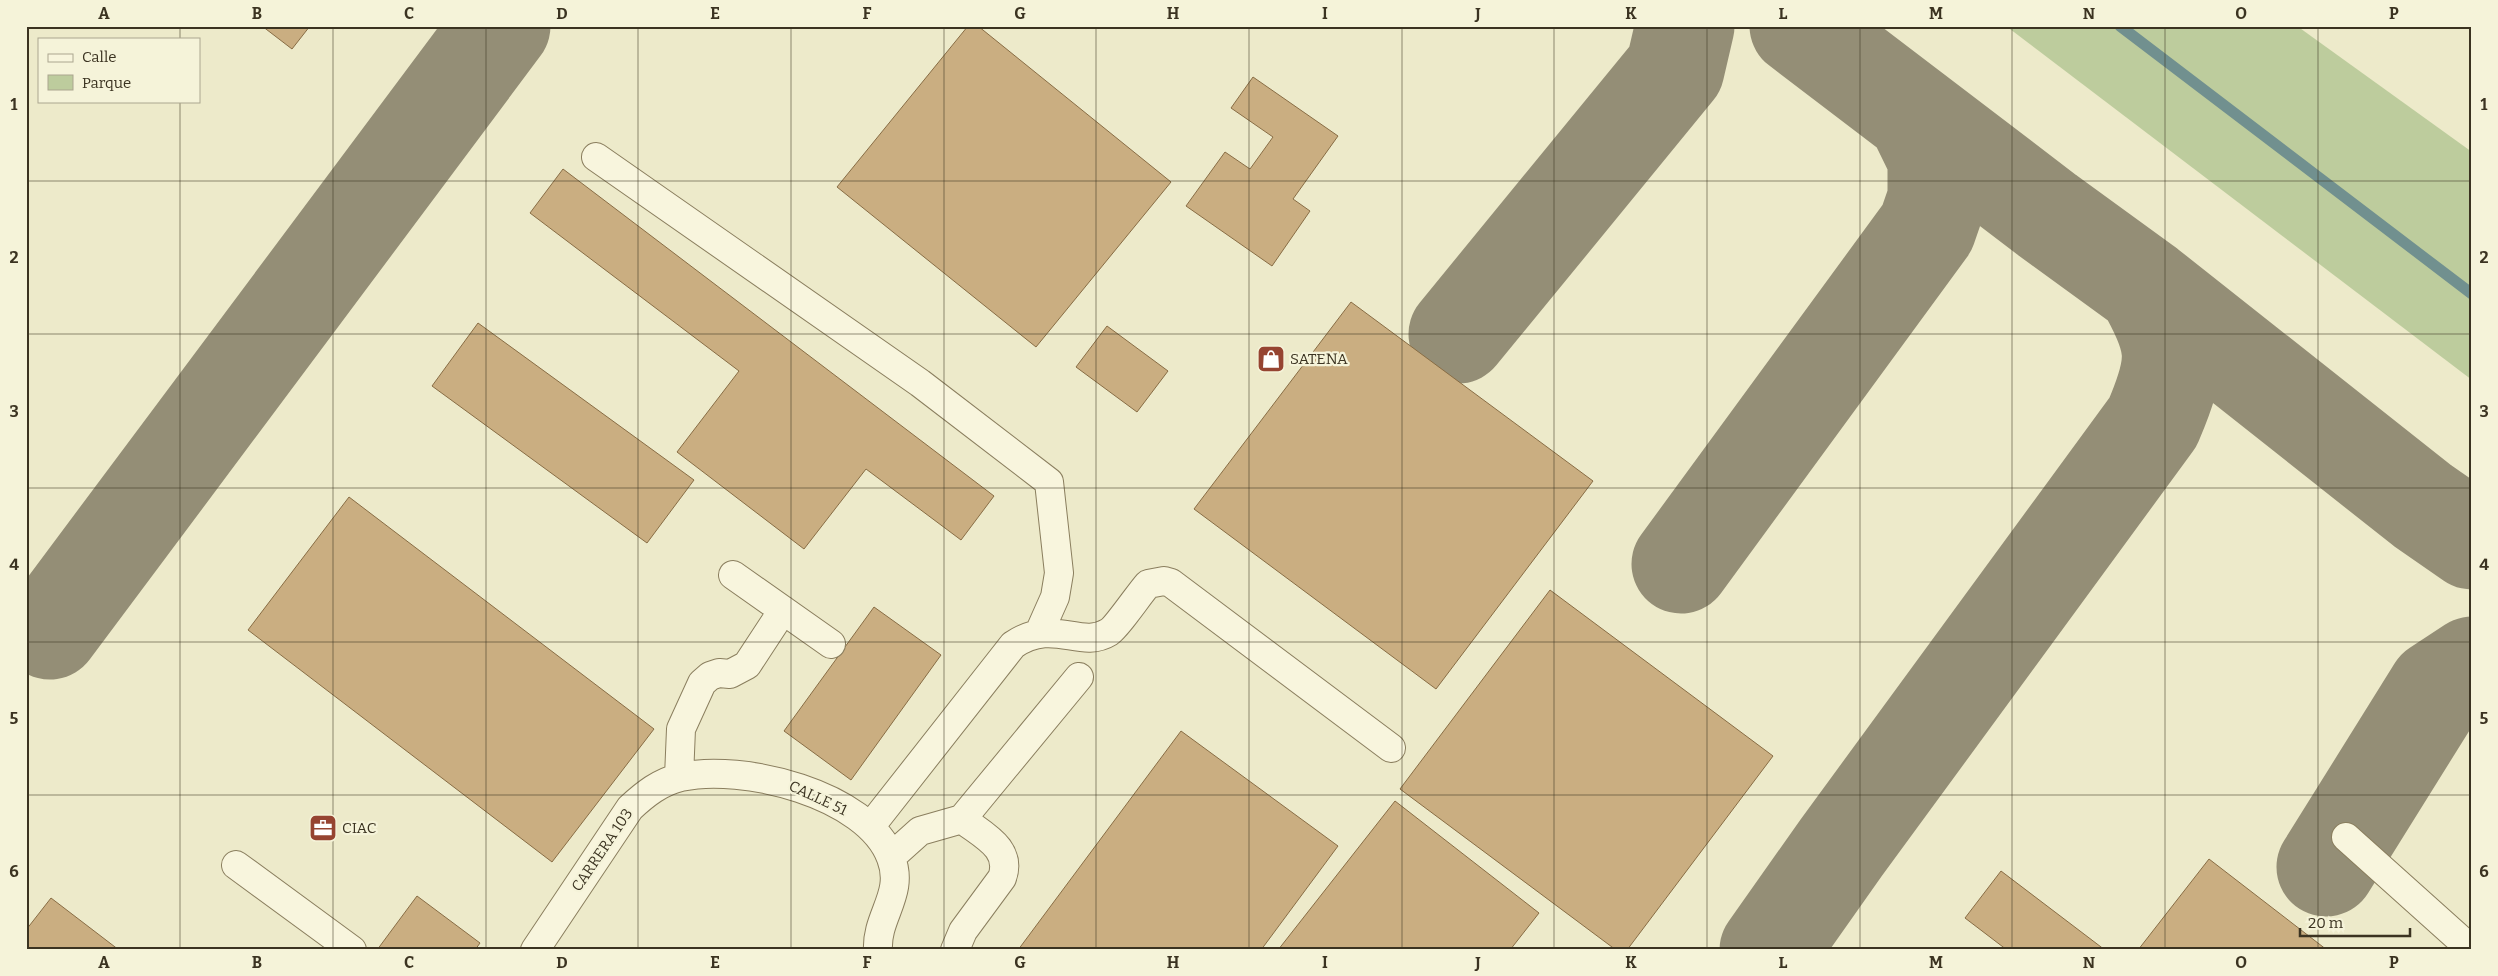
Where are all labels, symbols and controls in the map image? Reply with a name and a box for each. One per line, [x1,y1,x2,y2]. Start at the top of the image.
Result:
text: A [98,4,110,23]
text: B [252,4,262,23]
text: C [404,4,414,23]
text: D [556,4,568,23]
text: E [710,4,720,23]
text: F [863,4,872,23]
text: G [1014,4,1026,23]
text: H [1167,4,1180,23]
text: I [1322,4,1328,23]
text: J [1474,4,1481,23]
text: K [1625,4,1637,23]
text: L [1779,4,1788,23]
text: M [1929,4,1943,23]
text: N [2083,4,2095,23]
text: O [2235,4,2247,23]
text: P [2389,4,2399,23]
legend [38,38,200,102]
text: Calle [82,48,116,66]
text: Parque [82,74,131,92]
text: 1 [11,95,18,114]
text: 1 [2481,95,2488,114]
text: 2 [9,248,19,267]
text: 2 [2479,248,2489,267]
shop icon: SATENA [1256,344,1286,374]
place label: SATENA [1290,350,1348,368]
text: 3 [9,402,19,421]
text: 3 [2479,402,2489,421]
text: 4 [9,555,19,574]
text: 4 [2479,555,2489,574]
text: 5 [10,709,19,728]
text: 5 [2480,709,2489,728]
street label: CALLE 51 [786,777,850,819]
street label: CARRERA 103 [568,805,636,895]
office icon: CIAC [308,813,338,843]
place label: CIAC [342,819,376,837]
text: 6 [9,862,19,881]
text: 6 [2479,862,2489,881]
scale bar [2300,906,2410,938]
text: 20 m [2308,914,2344,932]
text: A [98,953,110,972]
text: B [252,953,262,972]
text: C [404,953,414,972]
text: D [556,953,568,972]
text: E [710,953,720,972]
text: F [863,953,872,972]
text: G [1014,953,1026,972]
text: H [1167,953,1180,972]
text: I [1322,953,1328,972]
text: J [1474,953,1481,972]
text: K [1625,953,1637,972]
text: L [1779,953,1788,972]
text: M [1929,953,1943,972]
text: N [2083,953,2095,972]
text: O [2235,953,2247,972]
text: P [2389,953,2399,972]

